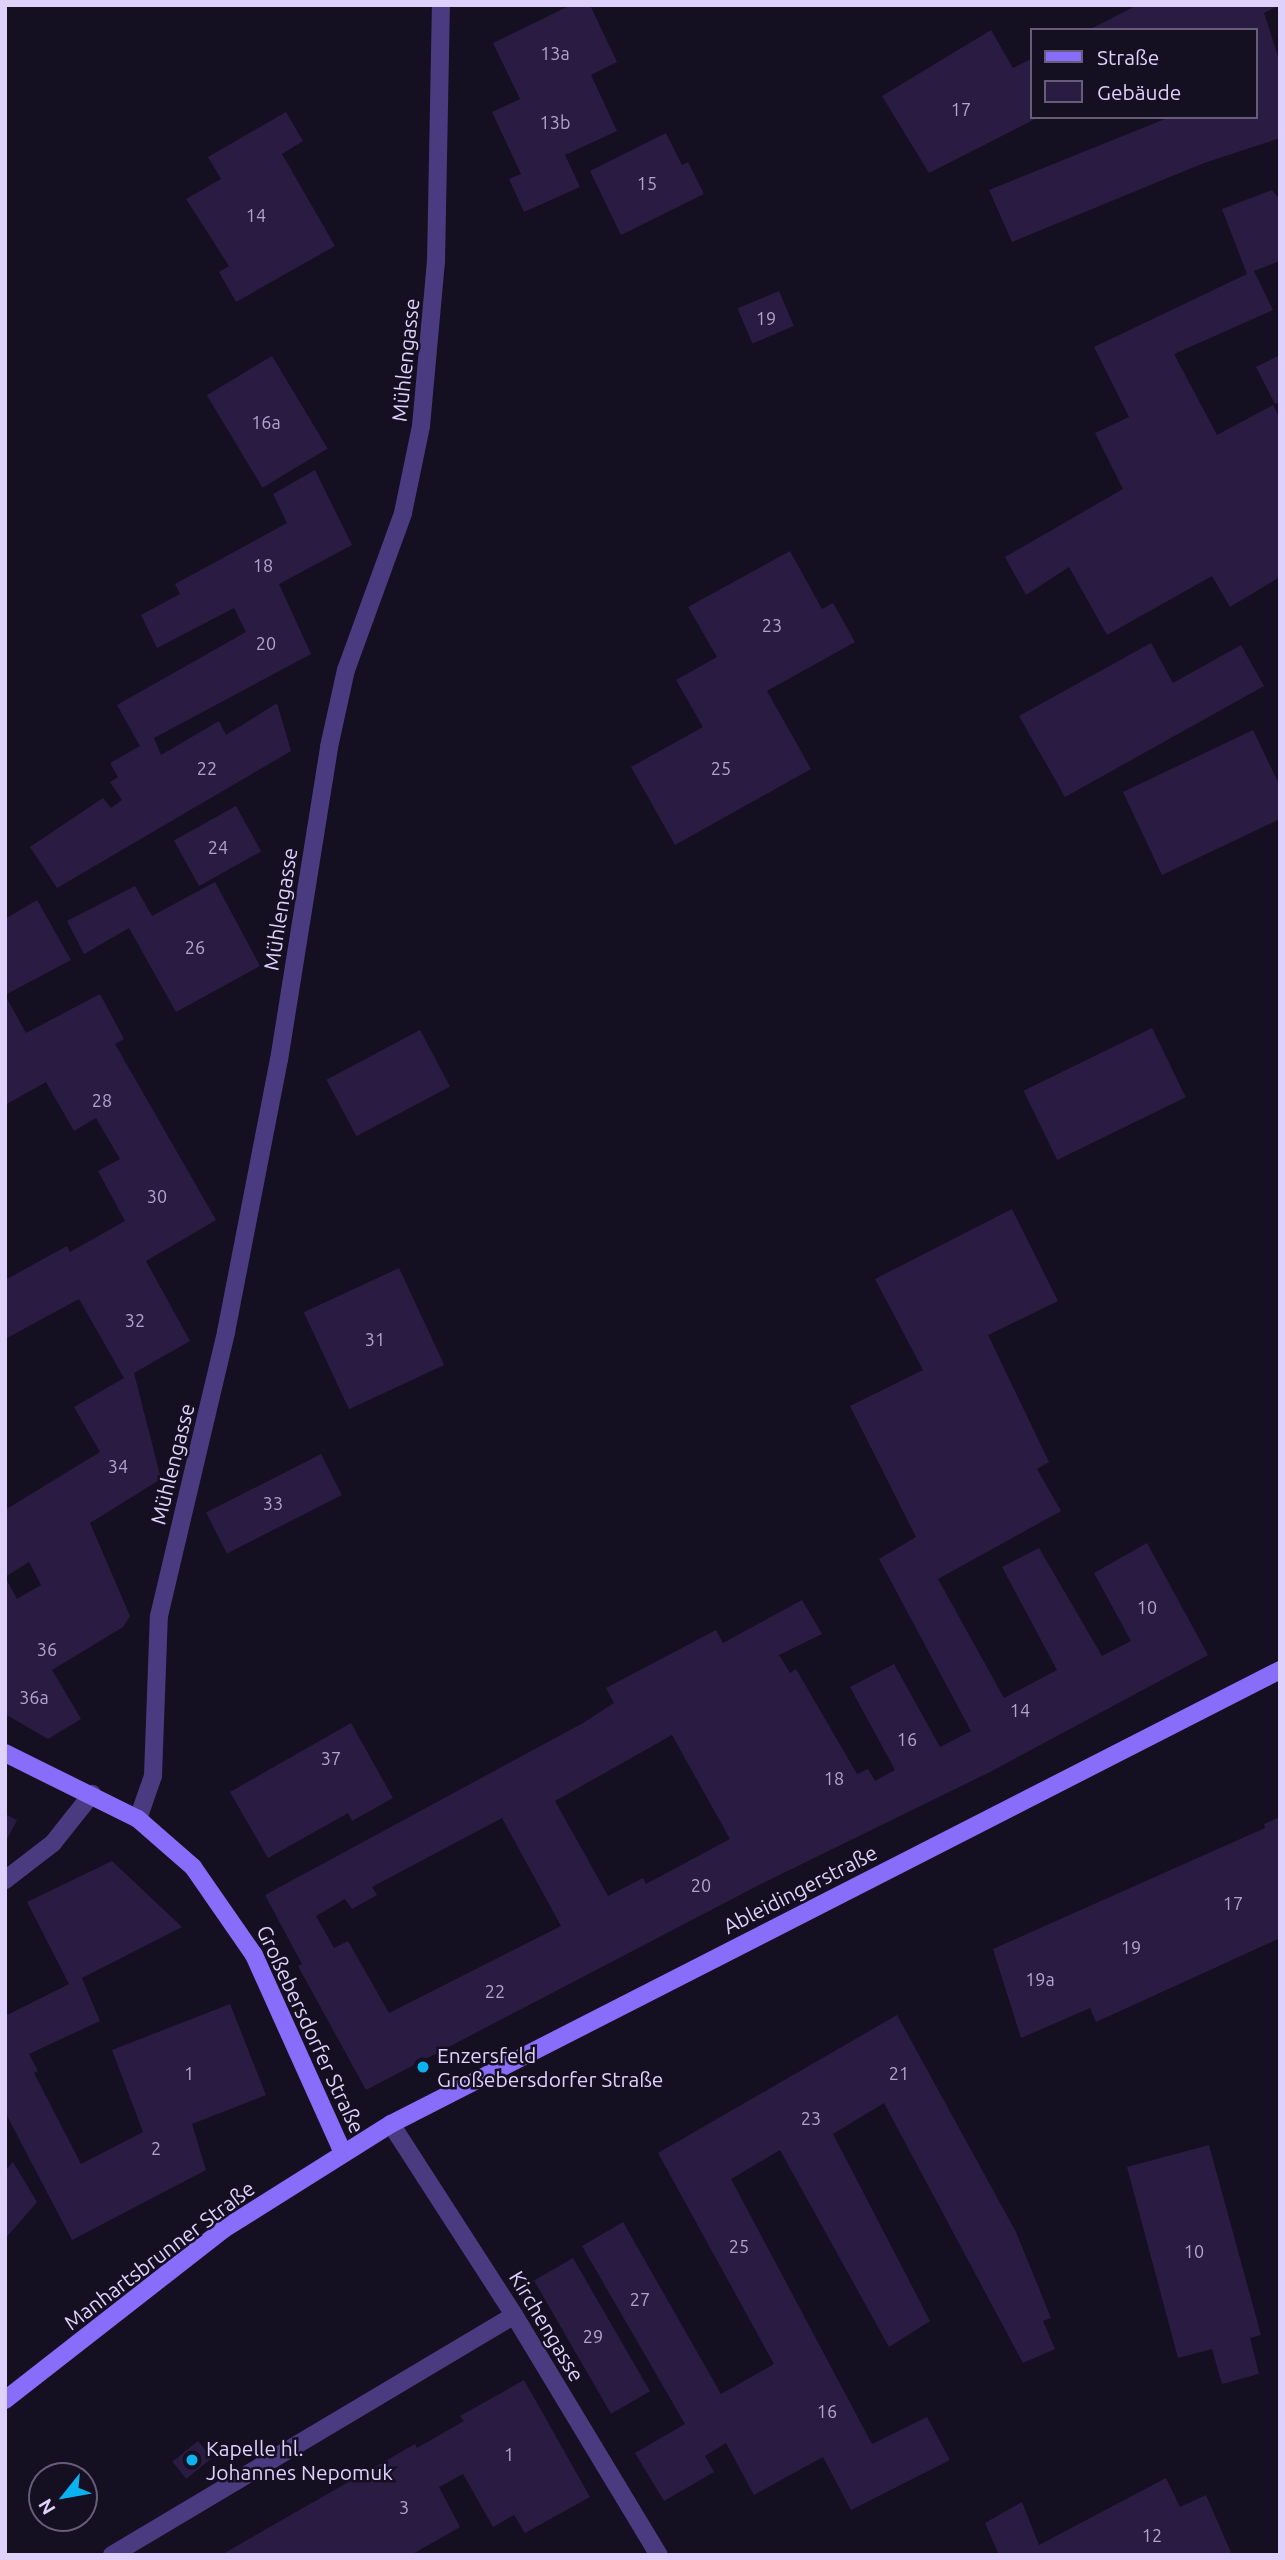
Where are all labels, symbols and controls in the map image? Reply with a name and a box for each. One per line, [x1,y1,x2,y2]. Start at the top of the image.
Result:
legend [1030,28,1257,119]
house number: 13a [540,42,570,64]
text: Straße [1097,45,1159,69]
text: Gebäude [1097,80,1181,104]
house number: 17 [951,98,971,120]
house number: 13b [540,111,570,133]
house number: 15 [637,172,657,194]
house number: 14 [246,204,266,226]
street label: Mühlengasse [386,297,424,423]
house number: 19 [756,307,776,329]
house number: 16a [251,411,281,433]
house number: 18 [253,554,273,576]
house number: 23 [762,614,782,636]
house number: 20 [256,632,276,654]
house number: 22 [197,757,217,779]
house number: 25 [711,757,731,779]
house number: 24 [208,836,228,858]
street label: Mühlengasse [258,846,302,972]
house number: 26 [185,936,205,958]
house number: 28 [92,1089,112,1111]
house number: 30 [147,1185,167,1207]
house number: 32 [125,1309,145,1331]
house number: 31 [365,1328,385,1350]
street label: Mühlengasse [145,1401,199,1527]
house number: 34 [108,1455,128,1477]
house number: 33 [263,1492,283,1514]
house number: 10 [1137,1596,1157,1618]
house number: 36 [37,1638,57,1660]
house number: 36a [19,1686,49,1708]
house number: 14 [1010,1699,1030,1721]
house number: 16 [897,1728,917,1750]
house number: 37 [321,1747,341,1769]
house number: 18 [824,1767,844,1789]
street label: Ableidingerstraße [719,1839,881,1939]
house number: 20 [691,1874,711,1896]
house number: 17 [1223,1892,1243,1914]
street label: Großebersdorfer Straße [252,1921,370,2137]
house number: 19 [1121,1936,1141,1958]
house number: 19a [1025,1968,1055,1990]
house number: 22 [485,1980,505,2002]
place label: Enzersfeld Großebersdorfer Straße [437,2042,663,2092]
marker: Enzersfeld Großebersdorfer Straße [415,2059,431,2075]
house number: 1 [184,2062,194,2084]
house number: 21 [889,2062,909,2084]
house number: 23 [801,2107,821,2129]
house number: 2 [151,2137,161,2159]
street label: Manhartsbrunner Straße [59,2175,259,2335]
house number: 25 [729,2235,749,2257]
house number: 10 [1184,2240,1204,2262]
street label: Kirchengasse [504,2266,590,2386]
house number: 27 [630,2288,650,2310]
house number: 29 [583,2325,603,2347]
house number: 16 [817,2400,837,2422]
place label: Kapelle hl. Johannes Nepomuk [206,2435,393,2485]
house number: 1 [504,2443,514,2465]
marker: Kapelle hl. Johannes Nepomuk [184,2452,200,2468]
north arrow [28,2462,98,2532]
text: N [34,2495,60,2519]
house number: 3 [399,2496,409,2518]
house number: 12 [1142,2524,1162,2546]

